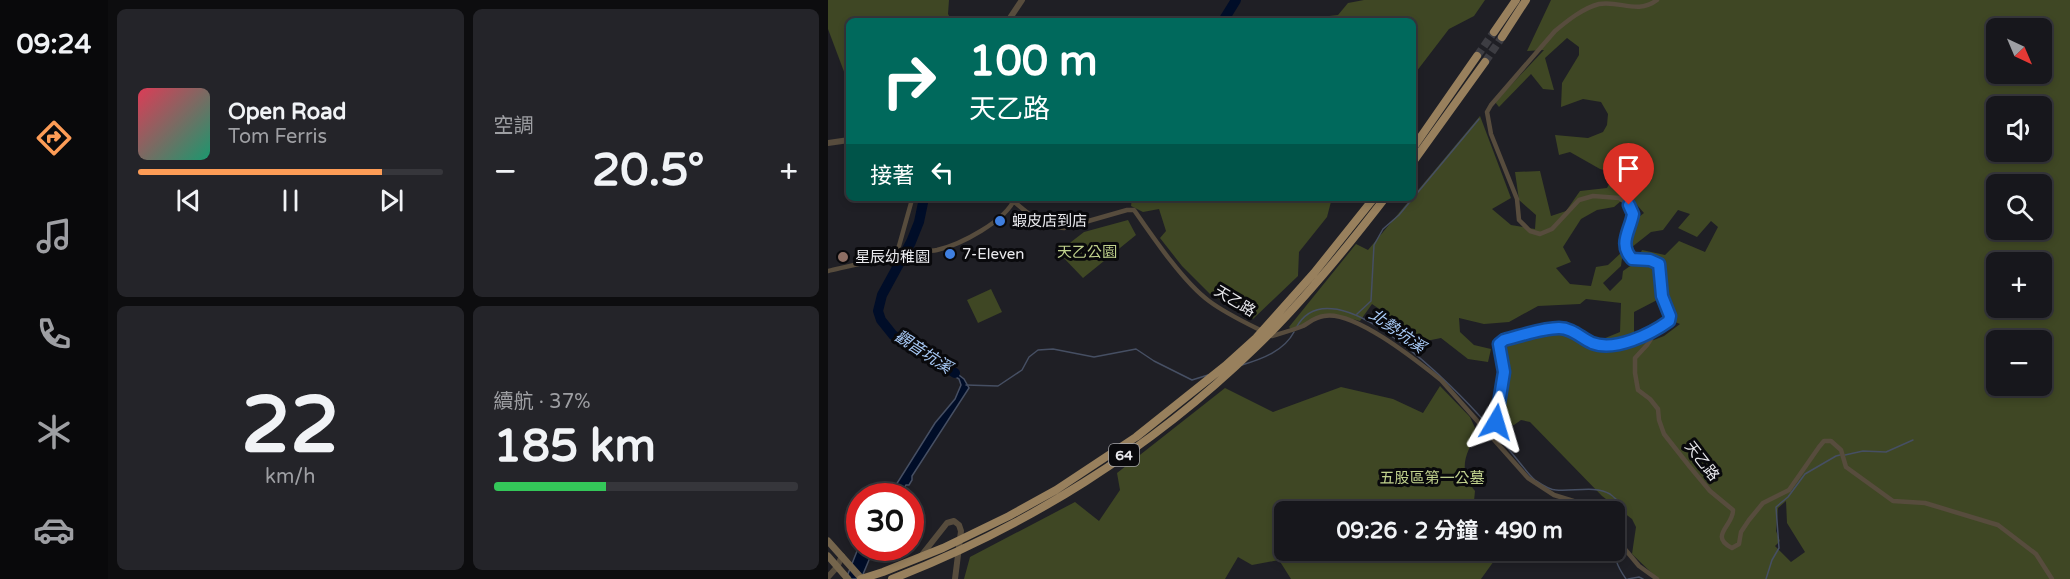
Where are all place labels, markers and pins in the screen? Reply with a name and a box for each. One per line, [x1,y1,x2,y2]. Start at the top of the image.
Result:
pin [1603,143,1654,205]
place label: 蝦皮店到店 [1012,212,1087,230]
marker: 蝦皮店到店 [993,214,1007,228]
place label: 7-Eleven [962,245,1024,263]
marker: 7-Eleven [943,247,957,261]
place label: 星辰幼稚園 [855,248,930,266]
marker: 星辰幼稚園 [836,250,850,264]

